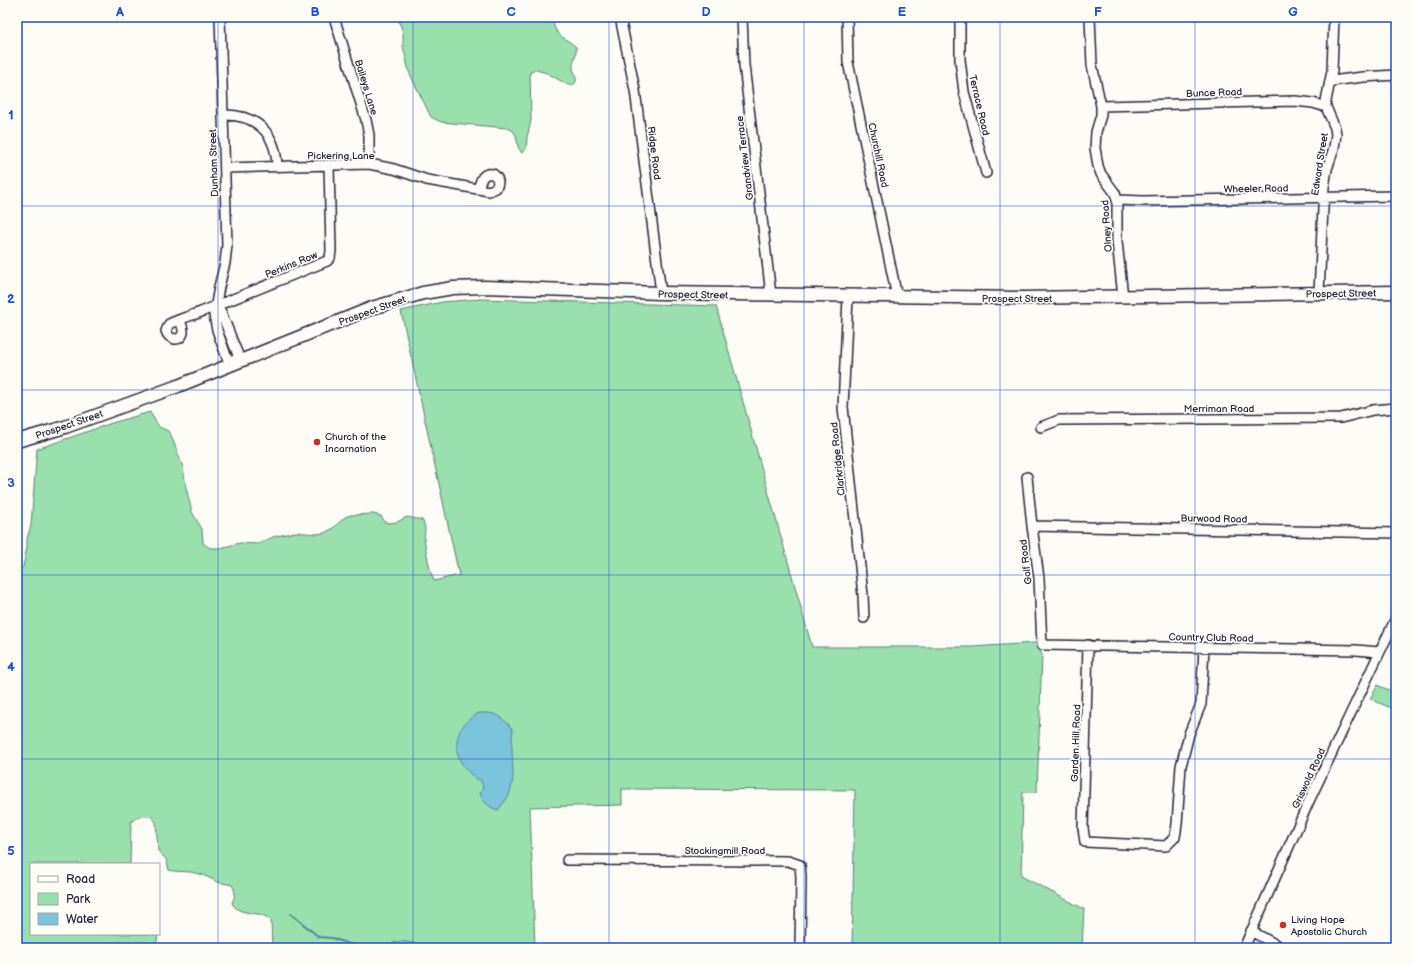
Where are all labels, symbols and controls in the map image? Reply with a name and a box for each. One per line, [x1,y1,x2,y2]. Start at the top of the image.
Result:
text: A [115,4,124,20]
text: B [310,4,320,20]
text: C [506,4,516,20]
text: D [701,4,711,20]
text: E [898,4,907,20]
text: F [1094,4,1102,20]
text: G [1288,4,1298,20]
street label: Baileys Lane [352,58,380,117]
street label: Terrace Road [966,74,992,137]
street label: Bunce Road [1186,86,1243,100]
text: 1 [8,107,14,123]
street label: Grandview Terrace [734,115,756,201]
street label: Churchill Road [865,122,891,189]
street label: Ridge Road [645,126,663,181]
street label: Dunham Street [207,129,221,197]
street label: Edward Street [1309,132,1331,196]
street label: Pickering Lane [307,150,375,162]
street label: Wheeler Road [1224,182,1289,196]
street label: Olney Road [1099,199,1115,252]
street label: Perkins Row [263,249,320,281]
street label: Prospect Street [1306,287,1376,301]
street label: Prospect Street [658,288,728,302]
text: 2 [7,291,15,307]
street label: Prospect Street [337,293,407,329]
street label: Prospect Street [982,293,1052,305]
street label: Merriman Road [1184,403,1255,415]
street label: Prospect Street [34,408,105,442]
street label: Clarkridge Road [828,421,848,496]
place label: Church of the Incarnation [325,431,386,455]
marker: Church of the Incarnation [312,437,322,447]
text: 3 [7,475,15,491]
street label: Burwood Road [1181,512,1248,526]
street label: Golf Road [1017,538,1035,585]
street label: Country Club Road [1168,631,1254,645]
text: 4 [7,659,15,675]
street label: Garden Hill Road [1069,704,1083,782]
street label: Griswold Road [1290,746,1328,811]
text: 5 [7,843,15,859]
street label: Stockingmill Road [685,845,765,857]
legend [30,863,160,935]
text: Road [66,872,95,887]
text: Park [66,892,90,907]
text: Water [66,912,98,927]
place label: Living Hope Apostolic Church [1291,914,1367,938]
marker: Living Hope Apostolic Church [1278,920,1288,930]

